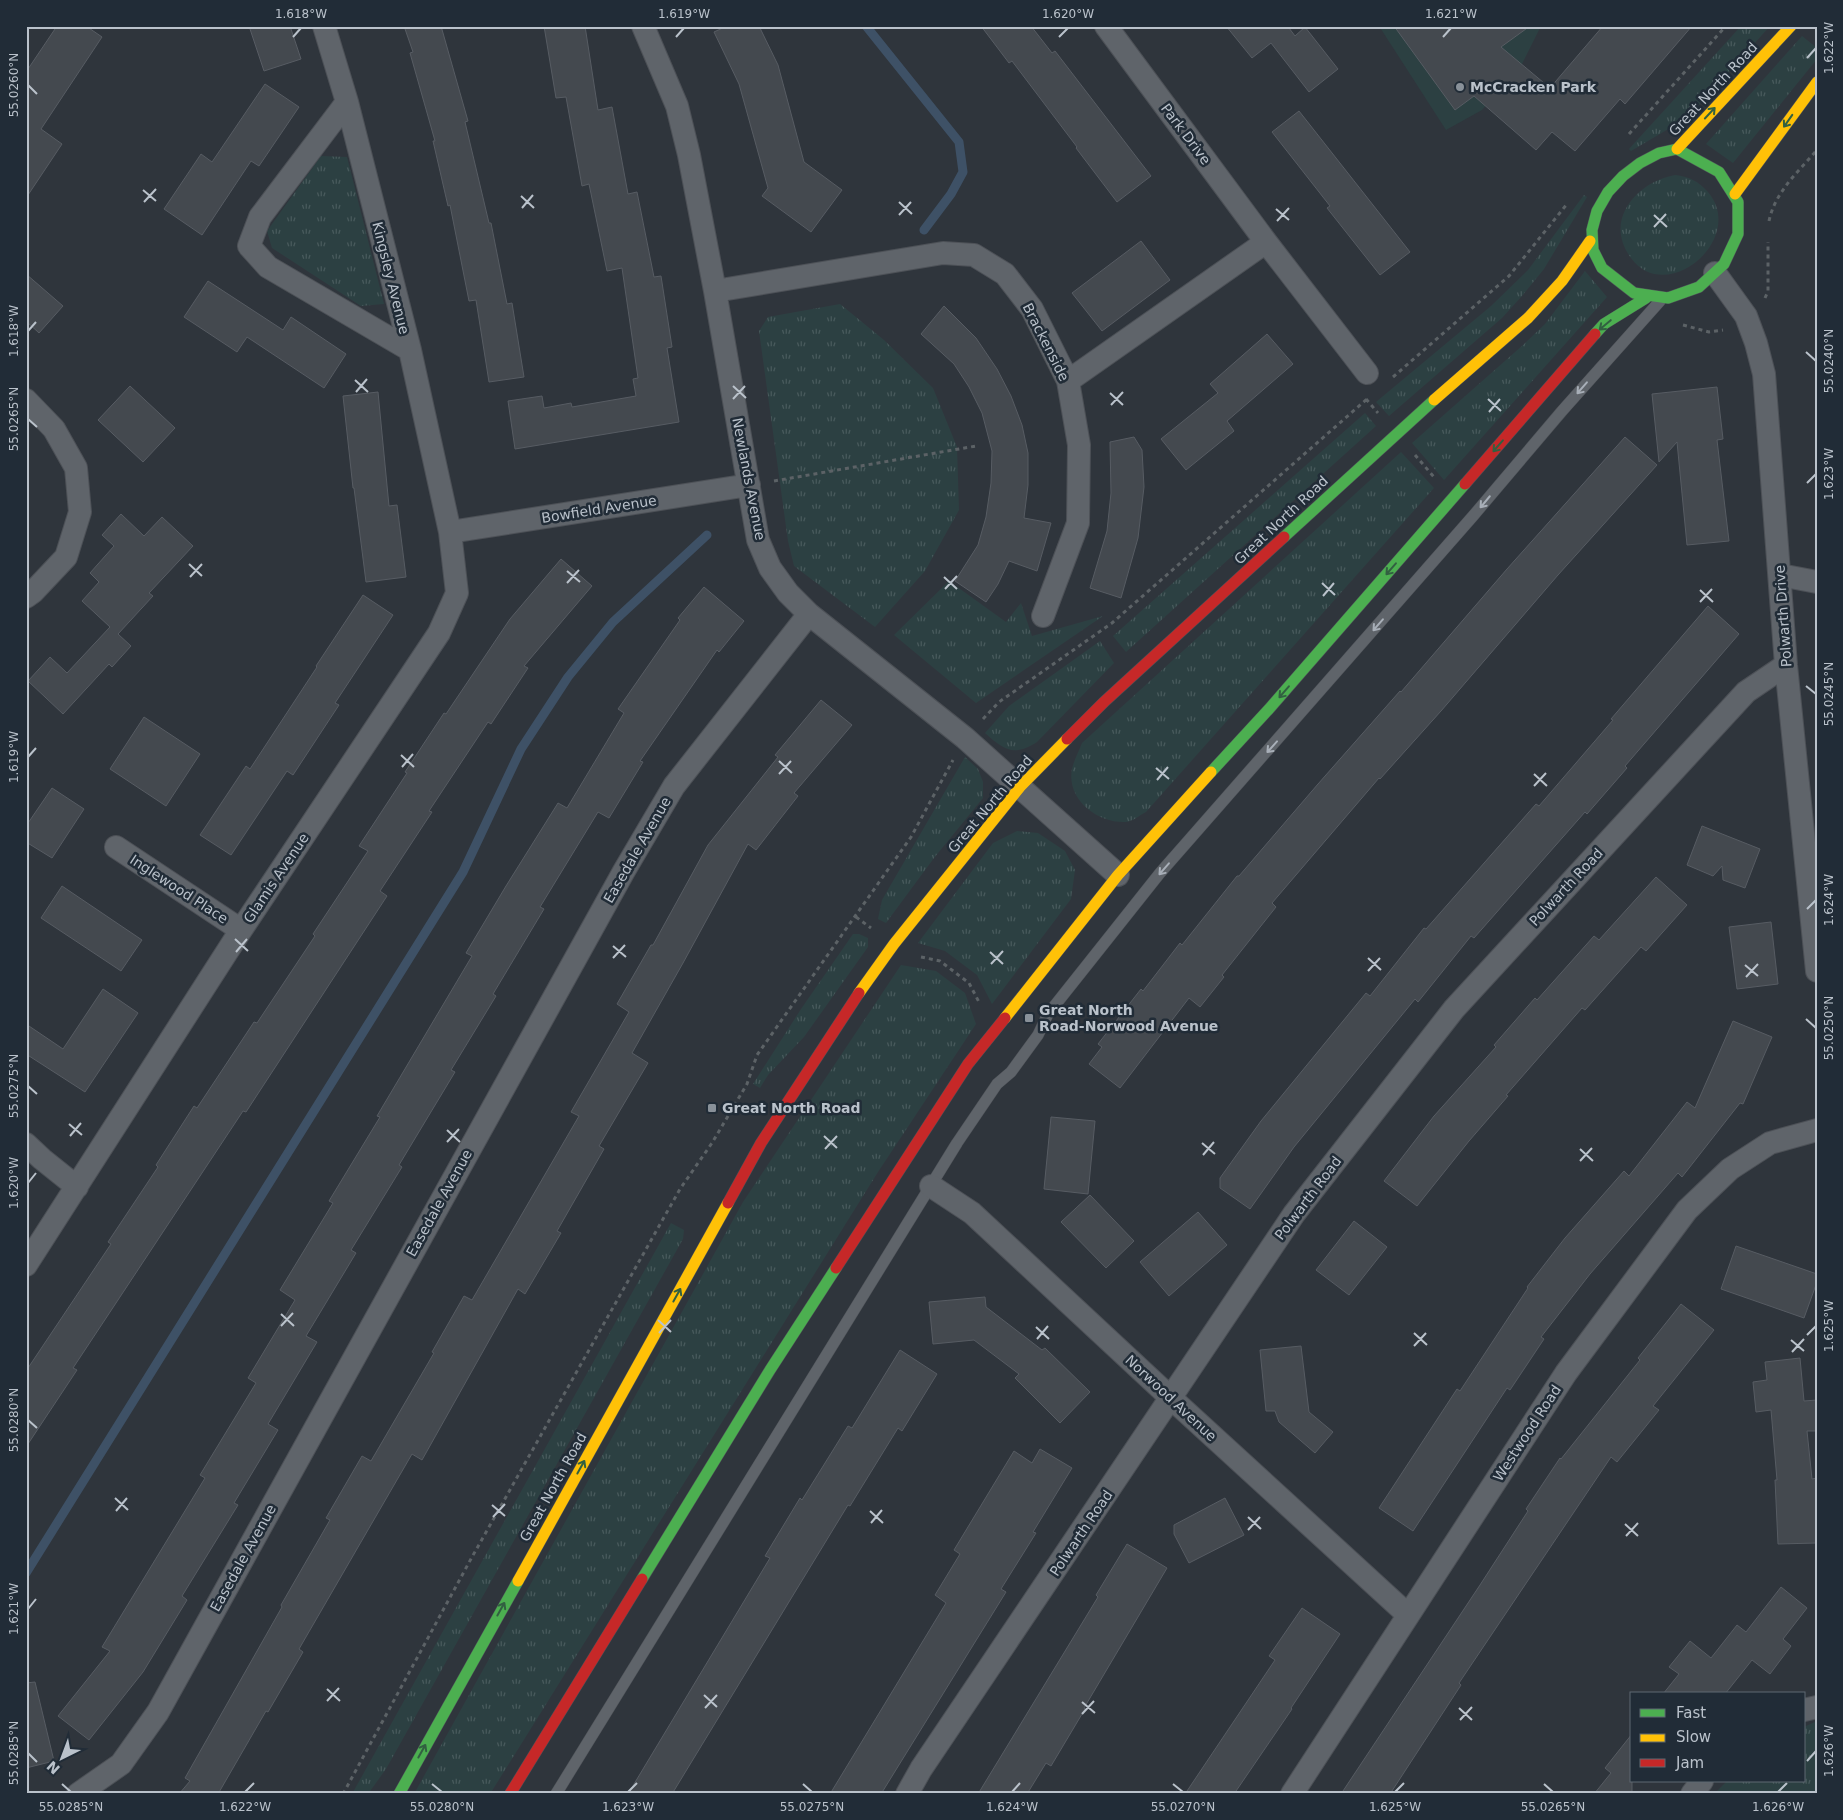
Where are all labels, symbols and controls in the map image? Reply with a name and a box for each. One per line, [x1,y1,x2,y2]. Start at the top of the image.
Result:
text: 1.618°W [275,7,327,21]
text: 1.619°W [658,7,710,21]
text: 1.620°W [1042,7,1094,21]
text: 1.621°W [1425,7,1477,21]
text: 1.622°W [1822,22,1836,74]
street label: Great North Road [1665,39,1761,139]
text: 55.0260°N [7,53,21,117]
place label: McCracken Park [1470,79,1597,95]
marker: McCracken Park [1454,81,1466,93]
street label: Park Drive [1158,100,1214,168]
one-way arrow [1704,107,1716,120]
one-way arrow [1782,114,1793,127]
street label: Kingsley Avenue [369,220,413,336]
street label: Brackenside [1019,300,1073,384]
text: 1.618°W [7,305,21,357]
one-way arrow [1598,319,1611,330]
text: 55.0240°N [1822,329,1836,393]
one-way arrow [1577,381,1588,394]
text: 55.0265°N [7,387,21,451]
street label: Newlands Avenue [729,416,769,542]
one-way arrow [1492,440,1503,453]
text: 1.623°W [1822,448,1836,500]
street label: Great North Road [1231,472,1331,568]
street label: Bowfield Avenue [540,492,658,526]
one-way arrow [1480,495,1491,508]
one-way arrow [1385,563,1397,576]
street label: Polwarth Drive [1771,564,1795,668]
one-way arrow [1373,618,1384,631]
text: 55.0245°N [1822,662,1836,726]
one-way arrow [1279,685,1290,698]
text: 1.619°W [7,731,21,783]
one-way arrow [1266,741,1278,754]
street label: Great North Road [945,752,1035,856]
street label: Easedale Avenue [600,794,674,906]
street label: Glamis Avenue [240,830,312,926]
street label: Polwarth Road [1526,845,1606,929]
street label: Inglewood Place [127,851,231,927]
one-way arrow [1158,863,1170,876]
text: 1.624°W [1822,874,1836,926]
text: 55.0250°N [1822,996,1836,1060]
place label: Great North Road-Norwood Avenue [1039,1002,1218,1034]
marker: Great North Road-Norwood Avenue [1023,1012,1035,1024]
text: 55.0275°N [7,1054,21,1118]
place label: Great North Road [722,1100,861,1116]
marker: Great North Road [706,1102,718,1114]
street label: Easedale Avenue [403,1147,475,1259]
street label: Polwarth Road [1271,1153,1345,1243]
text: 1.620°W [7,1157,21,1209]
one-way arrow [672,1288,682,1302]
text: 1.625°W [1822,1300,1836,1352]
street label: Norwood Avenue [1122,1352,1220,1444]
street label: Westwood Road [1490,1382,1564,1484]
text: 55.0280°N [7,1388,21,1452]
street label: Great North Road [516,1430,590,1544]
one-way arrow [576,1461,586,1475]
street label: Polwarth Road [1046,1487,1116,1579]
street label: Easedale Avenue [207,1502,279,1614]
text: 1.621°W [7,1583,21,1635]
one-way arrow [497,1603,507,1617]
legend [1630,1692,1806,1782]
text: Fast [1676,1704,1706,1722]
text: 55.0285°N [7,1721,21,1785]
text: 1.626°W [1822,1725,1836,1777]
text: Slow [1676,1728,1711,1746]
north arrow [38,1732,88,1782]
one-way arrow [418,1745,428,1759]
text: Jam [1675,1754,1704,1772]
text: N [44,1758,63,1778]
text: 55.0285°N [39,1800,103,1814]
text: 1.622°W [219,1800,271,1814]
text: 55.0280°N [410,1800,474,1814]
text: 1.623°W [602,1800,654,1814]
text: 55.0275°N [780,1800,844,1814]
text: 1.624°W [986,1800,1038,1814]
text: 55.0270°N [1151,1800,1215,1814]
text: 1.625°W [1369,1800,1421,1814]
text: 55.0265°N [1521,1800,1585,1814]
text: 1.626°W [1752,1800,1804,1814]

